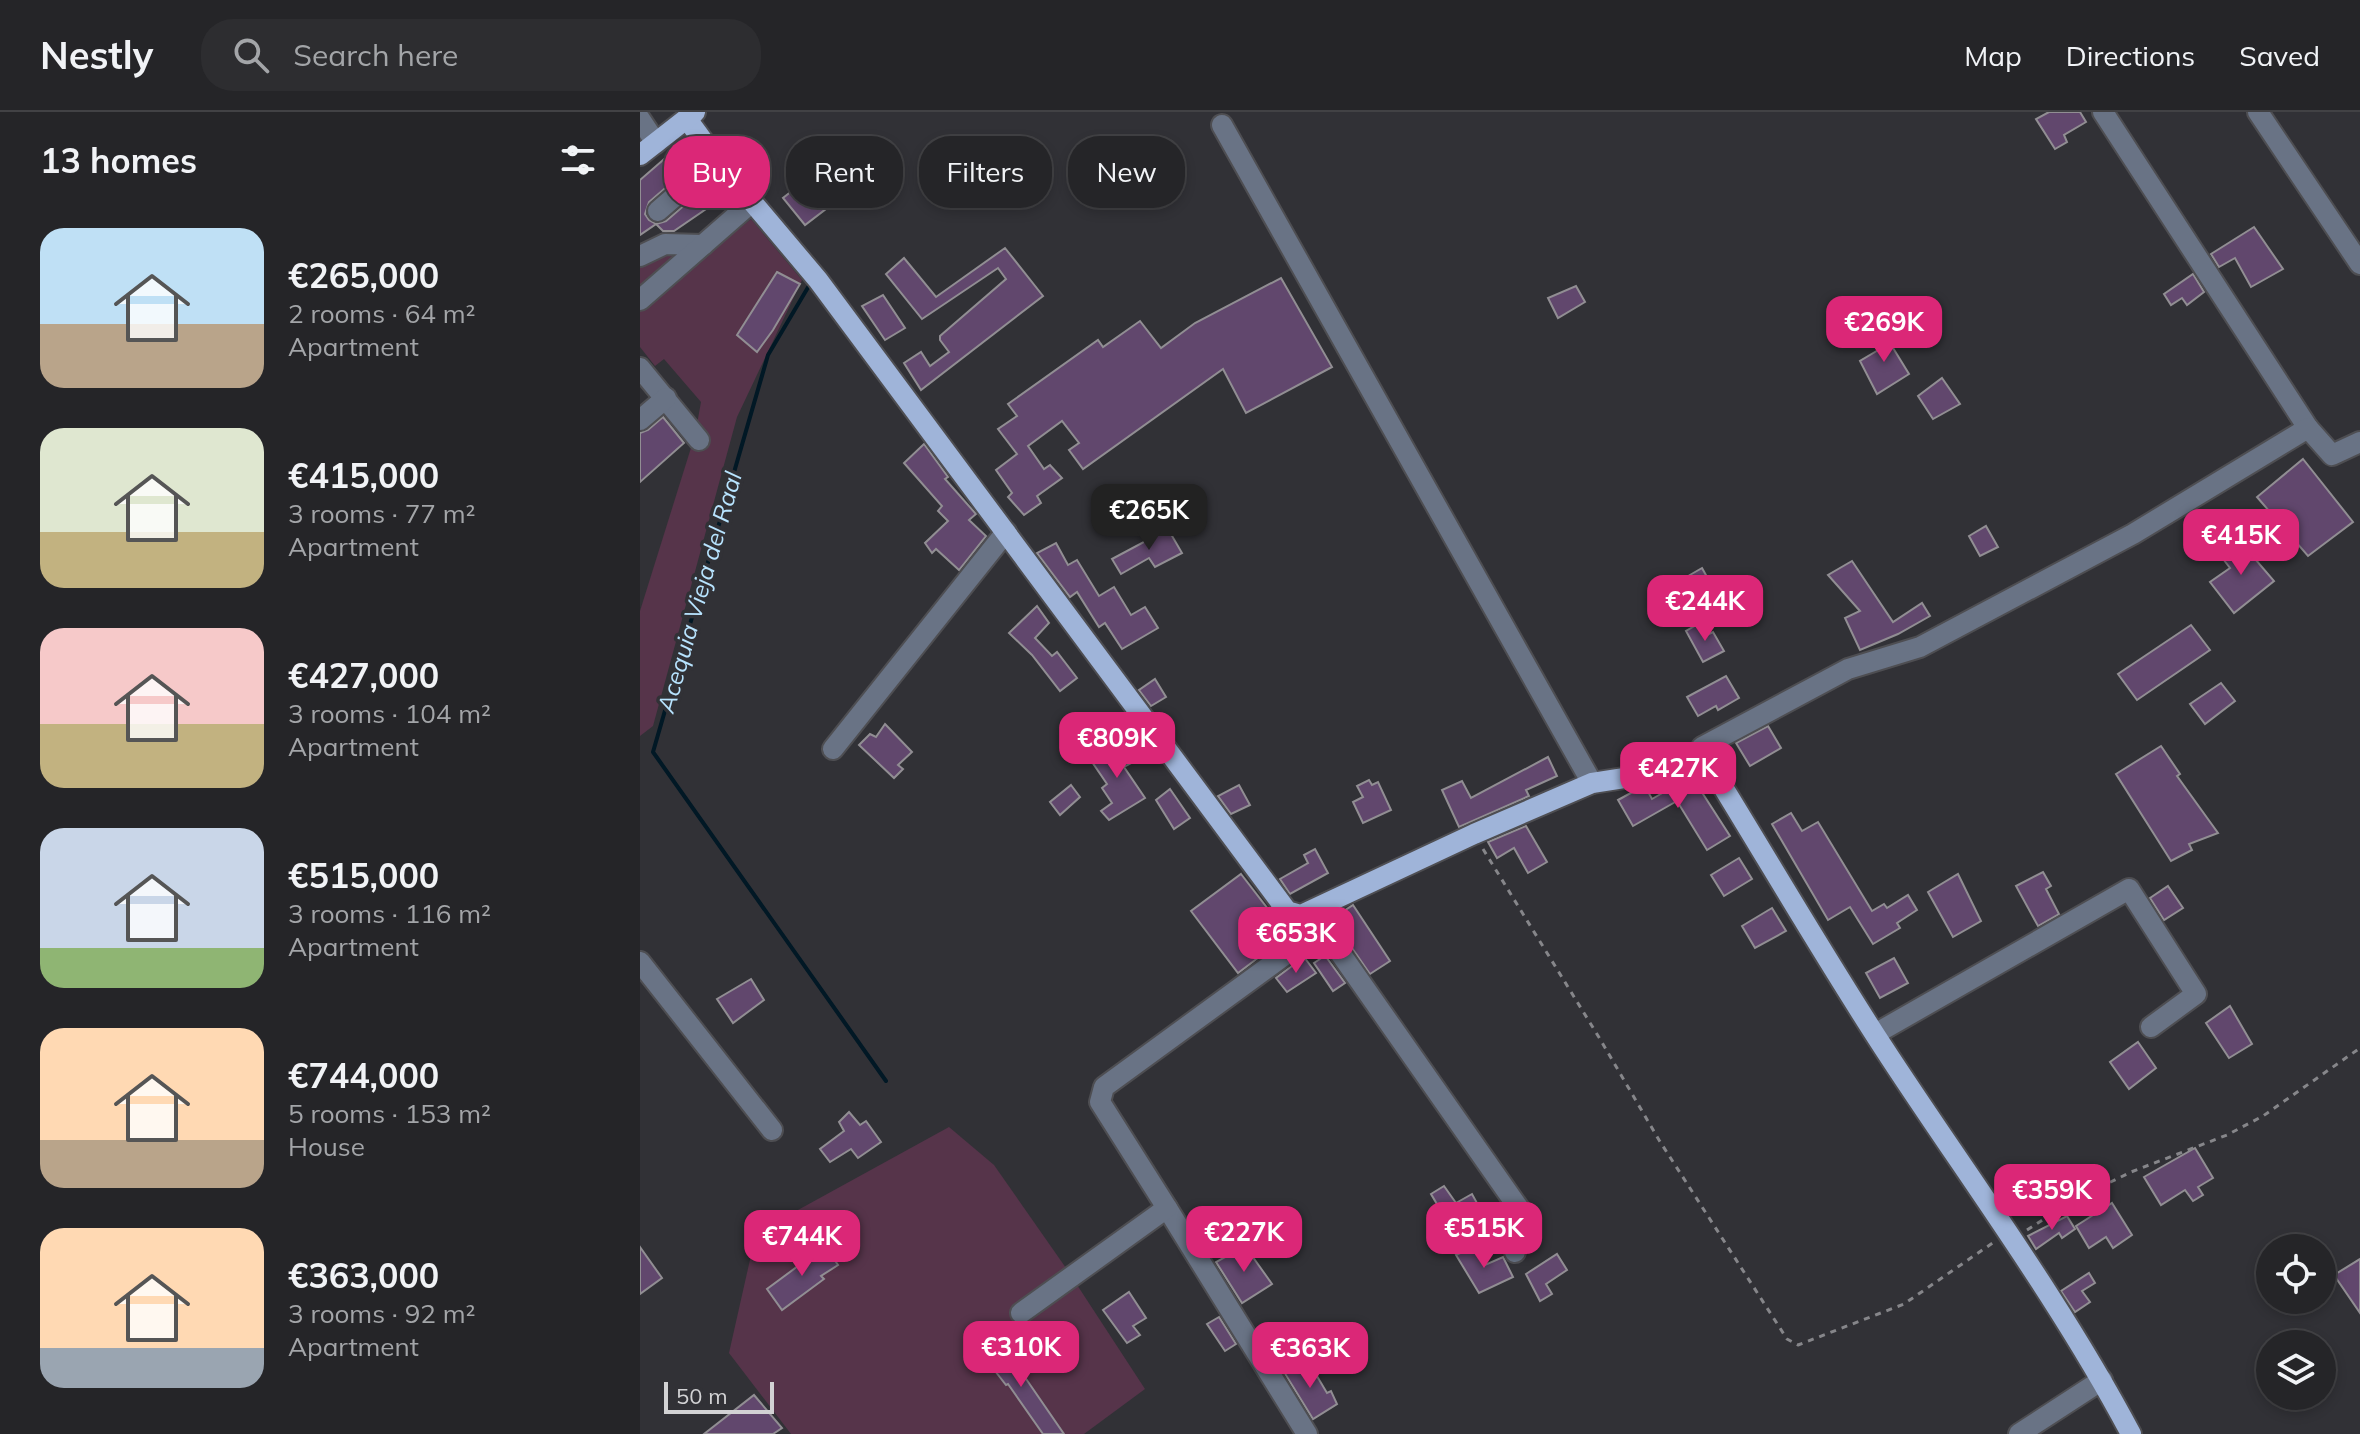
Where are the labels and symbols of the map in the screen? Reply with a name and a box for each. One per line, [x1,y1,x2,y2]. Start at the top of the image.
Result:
pin: €269K [1828,296,1940,364]
water label: Acequia Vieja del Raal [650,468,748,717]
pin: €265K [1093,484,1205,552]
pin: €415K [2185,509,2297,577]
pin: €244K [1649,575,1761,643]
pin: €809K [1061,712,1173,780]
pin: €427K [1622,742,1734,810]
pin: €653K [1240,907,1352,975]
pin: €359K [1996,1164,2108,1232]
pin: €515K [1428,1202,1540,1270]
pin: €227K [1188,1206,1300,1274]
pin: €744K [746,1210,858,1278]
pin: €310K [965,1321,1077,1389]
pin: €363K [1254,1322,1366,1390]
scale bar [664,1378,774,1414]

